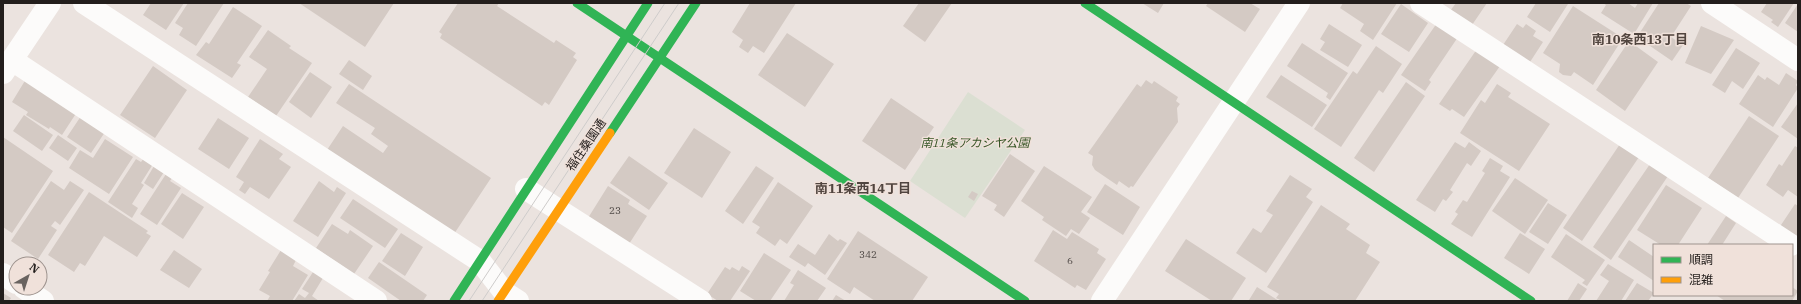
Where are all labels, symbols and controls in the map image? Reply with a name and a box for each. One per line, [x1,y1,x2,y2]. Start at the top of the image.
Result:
district label: 南10条西13丁目 [1592,31,1688,48]
street label: 福住桑園通 [563,116,609,174]
park label: 南11条アカシヤ公園 [920,135,1032,150]
district label: 南11条西14丁目 [815,180,911,197]
house number: 23 [609,204,621,217]
legend [1653,244,1793,296]
house number: 342 [859,248,877,261]
text: 順調 [1689,252,1713,267]
house number: 6 [1067,254,1073,267]
north arrow [8,256,48,296]
text: N [27,260,42,277]
text: 混雑 [1689,272,1713,287]

